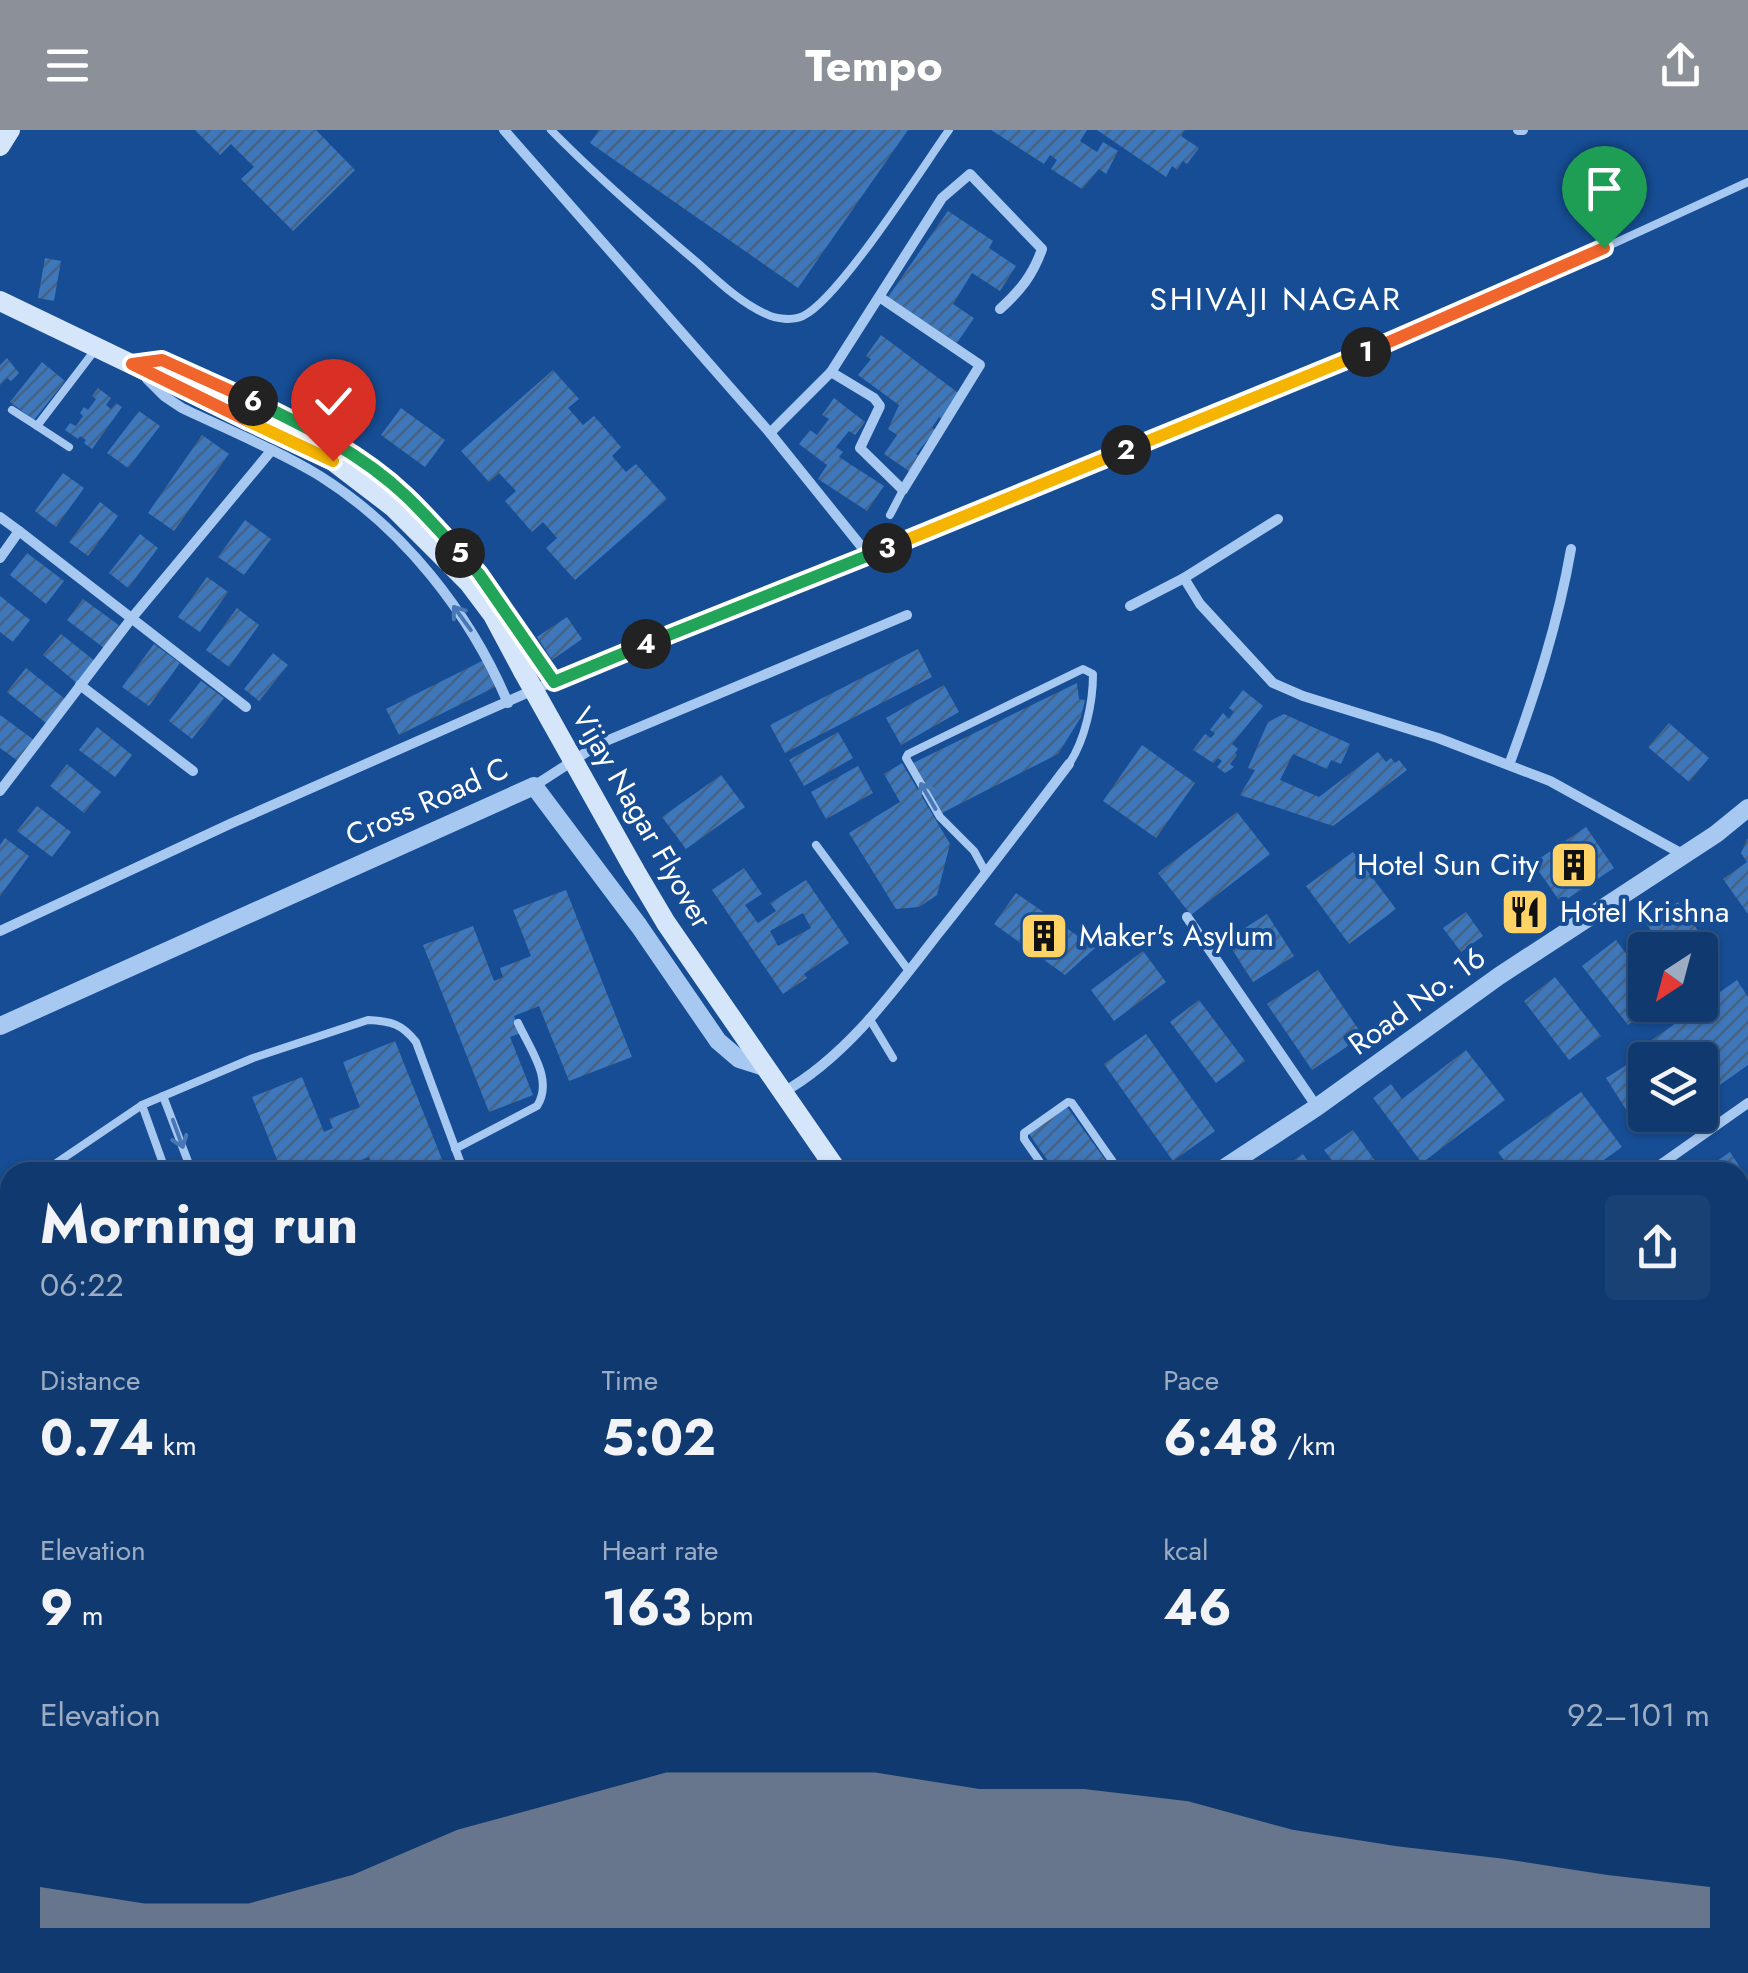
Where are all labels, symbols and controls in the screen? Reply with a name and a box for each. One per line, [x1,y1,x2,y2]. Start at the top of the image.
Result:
text: Tempo [805,33,943,98]
icon: menu [40,38,95,93]
icon: share [1653,38,1708,93]
pin [1562,146,1647,249]
icon: arrive [1577,161,1632,216]
district label: SHIVAJI NAGAR [1150,276,1402,322]
pin: 1 [1341,327,1391,377]
text: 1 [1359,331,1373,372]
pin [291,359,376,462]
icon: check [306,374,361,429]
pin: 6 [228,376,278,426]
text: 6 [244,380,262,421]
pin: 2 [1101,425,1151,475]
text: 2 [1117,429,1135,470]
pin: 3 [862,523,912,573]
text: 3 [878,527,896,568]
pin: 5 [435,528,485,578]
text: 5 [451,532,469,573]
one-way arrow [452,605,473,632]
pin: 4 [621,619,671,669]
text: 4 [636,623,656,664]
street label: Vijay Nagar Flyover [562,699,724,937]
street label: Cross Road C [338,746,515,857]
one-way arrow [917,782,937,811]
building icon: Hotel Sun City [1548,839,1600,891]
place label: Hotel Sun City [1357,843,1540,886]
restaurant icon: Hotel Krishna [1499,886,1551,938]
place label: Hotel Krishna [1560,890,1729,933]
building icon: Maker's Asylum [1018,910,1070,962]
place label: Maker's Asylum [1079,914,1274,957]
north arrow [1628,932,1718,1022]
map controls [1628,932,1718,1132]
street label: Road No. 16 [1339,936,1494,1065]
button: layers [1628,1042,1718,1132]
one-way arrow [170,1118,188,1149]
text: Morning run [40,1184,358,1264]
button: share [1605,1195,1710,1300]
text: 06:22 [40,1262,124,1308]
text: Distance [40,1360,140,1401]
text: Time [602,1360,658,1401]
text: Pace [1163,1360,1219,1401]
text: 0.74 [40,1401,154,1474]
text: 5:02 [602,1401,716,1474]
text: 6:48 [1163,1401,1279,1474]
text: km [154,1425,197,1466]
text: /km [1279,1425,1336,1466]
text: Elevation [40,1530,146,1571]
text: Heart rate [602,1530,719,1571]
text: kcal [1163,1530,1209,1571]
text: 9 [40,1571,73,1644]
text: 163 [602,1571,692,1644]
text: 46 [1163,1571,1232,1644]
text: m [73,1595,104,1636]
text: bpm [692,1595,754,1636]
text: Elevation [40,1692,161,1738]
text: 92–101 m [1567,1692,1710,1738]

